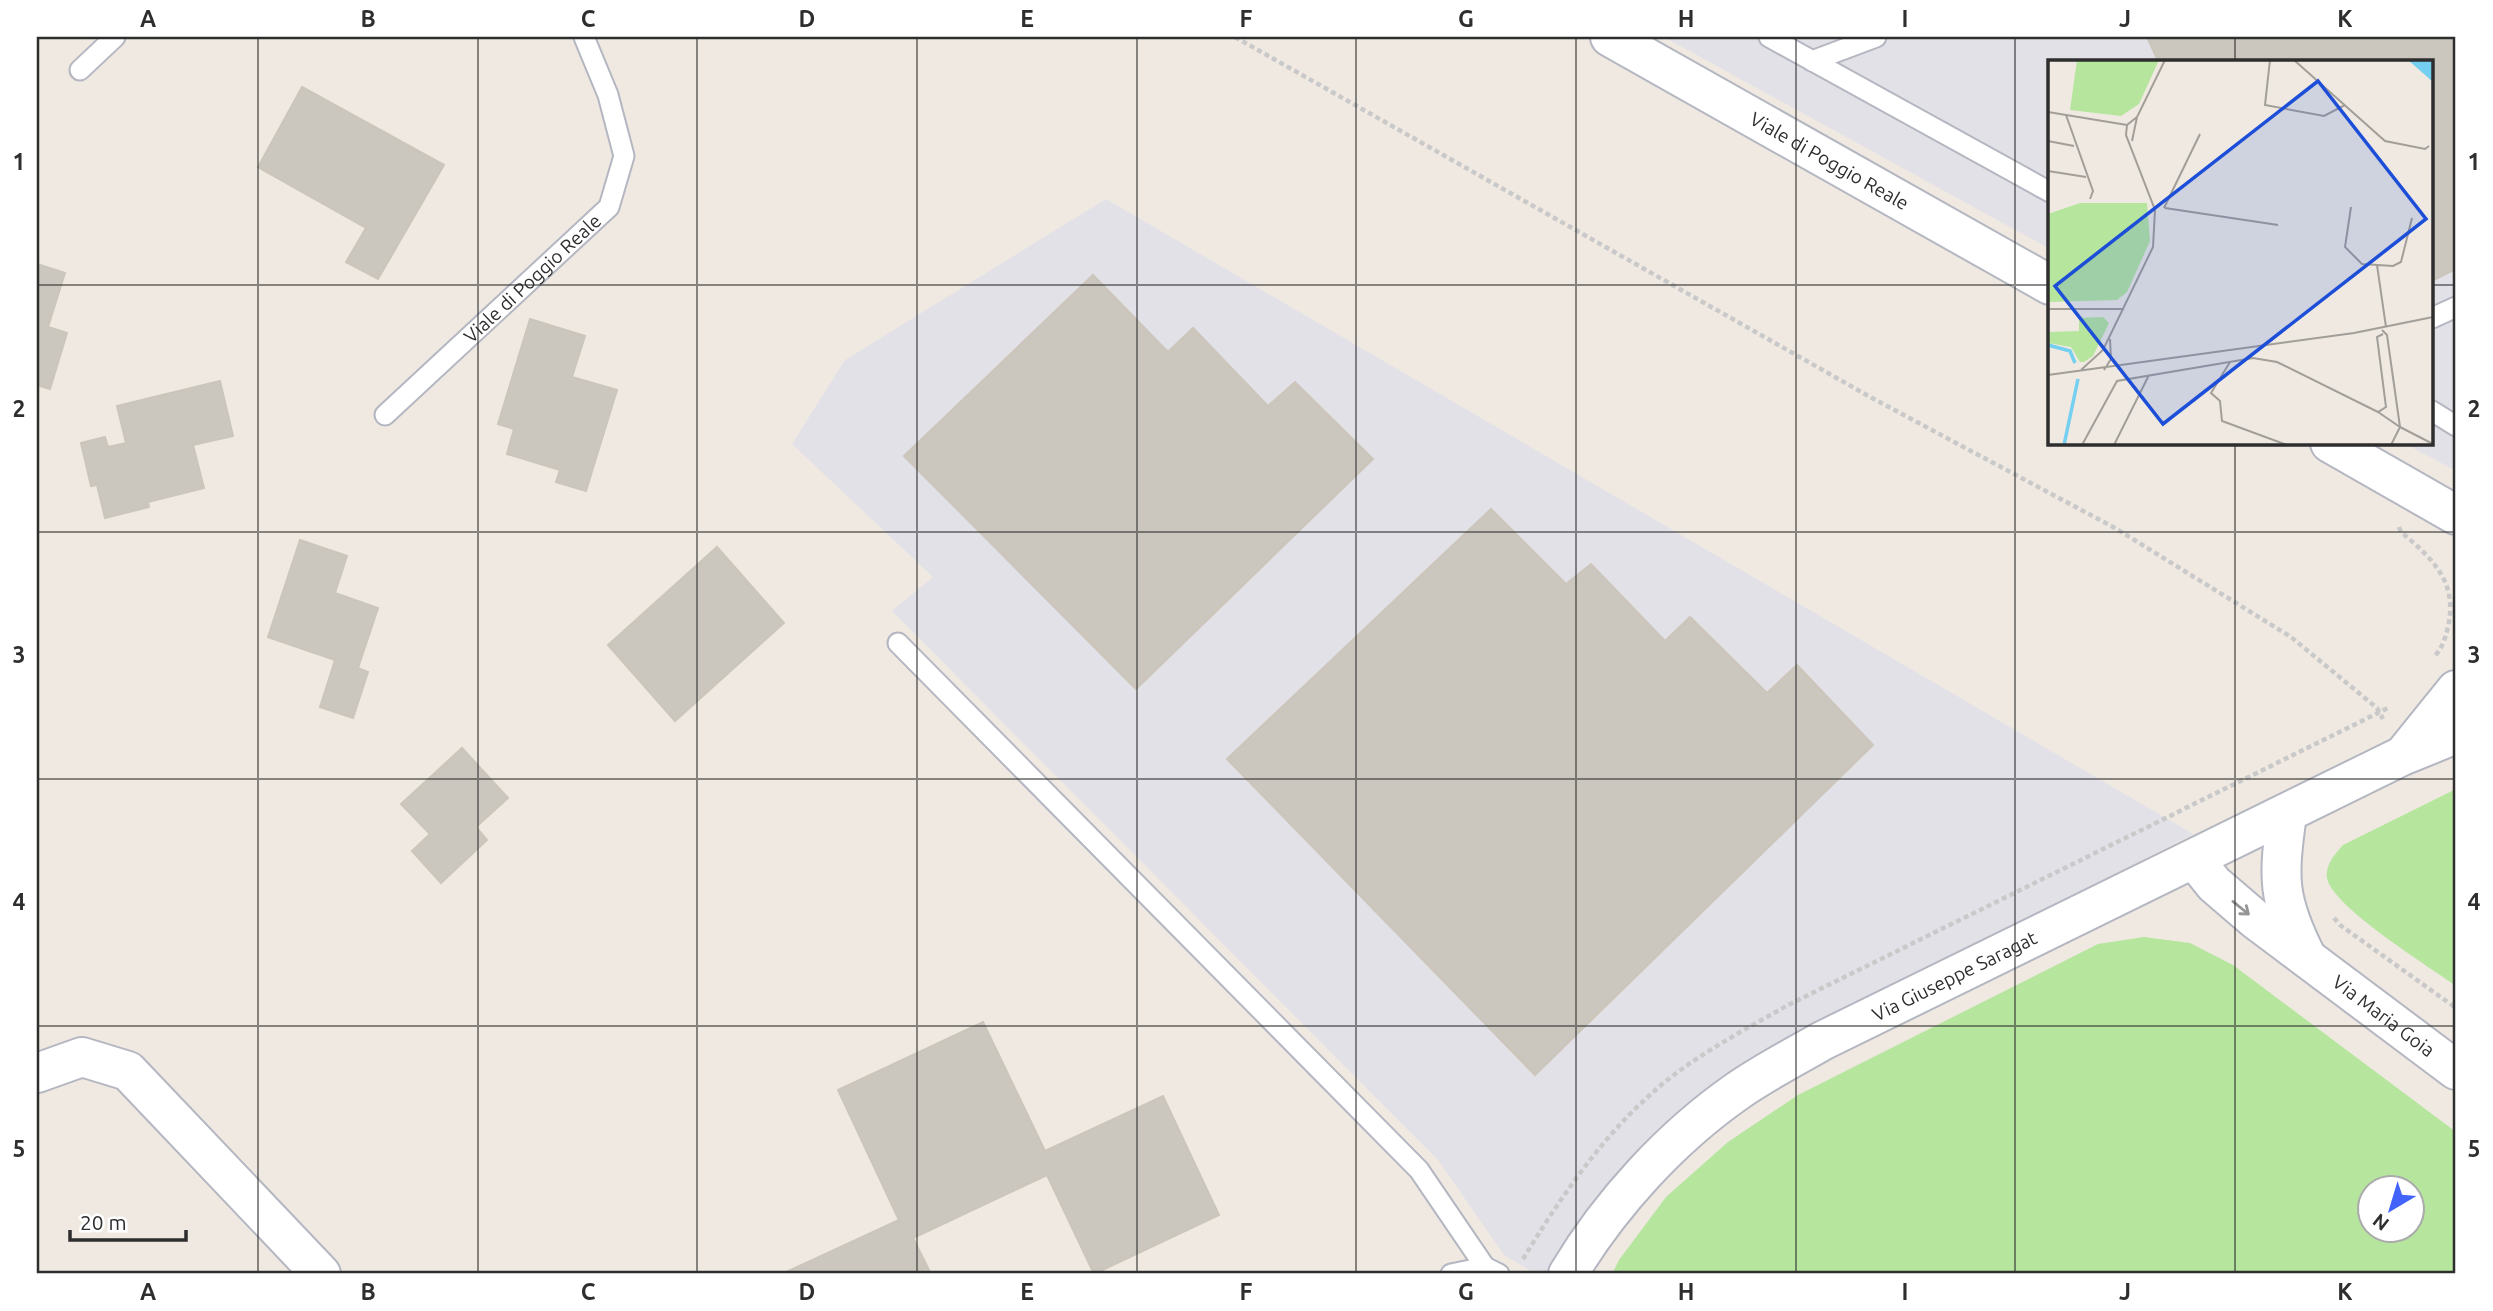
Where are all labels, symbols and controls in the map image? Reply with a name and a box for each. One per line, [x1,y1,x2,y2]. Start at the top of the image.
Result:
text: A [140,6,156,31]
text: B [360,6,376,31]
text: C [581,6,596,31]
text: D [799,6,815,31]
text: E [1020,6,1034,31]
text: F [1240,6,1253,31]
text: G [1458,6,1474,31]
text: H [1678,6,1694,31]
text: I [1902,6,1908,31]
text: J [2119,6,2131,31]
text: K [2337,6,2353,31]
inset map [2048,60,2434,444]
street label: Viale di Poggio Reale [1746,107,1913,214]
text: 1 [13,149,25,174]
text: 1 [2468,149,2480,174]
street label: Viale di Poggio Reale [459,209,605,347]
text: 2 [13,396,25,421]
text: 2 [2468,396,2480,421]
text: 3 [13,642,25,667]
text: 3 [2468,642,2480,667]
text: 4 [13,889,26,914]
text: 4 [2468,889,2481,914]
one-way arrow [2231,901,2249,916]
street label: Via Giuseppe Saragat [1869,926,2041,1026]
street label: Via Maria Goia [2328,970,2439,1061]
text: 5 [13,1136,25,1161]
text: 5 [2468,1136,2480,1161]
north arrow [2356,1174,2426,1244]
scale bar [70,1199,186,1243]
text: N [2368,1209,2393,1235]
text: 20 m [80,1210,127,1234]
text: A [140,1279,156,1304]
text: B [360,1279,376,1304]
text: C [581,1279,596,1304]
text: D [799,1279,815,1304]
text: E [1020,1279,1034,1304]
text: F [1240,1279,1253,1304]
text: G [1458,1279,1474,1304]
text: H [1678,1279,1694,1304]
text: I [1902,1279,1908,1304]
text: J [2119,1279,2131,1304]
text: K [2337,1279,2353,1304]

